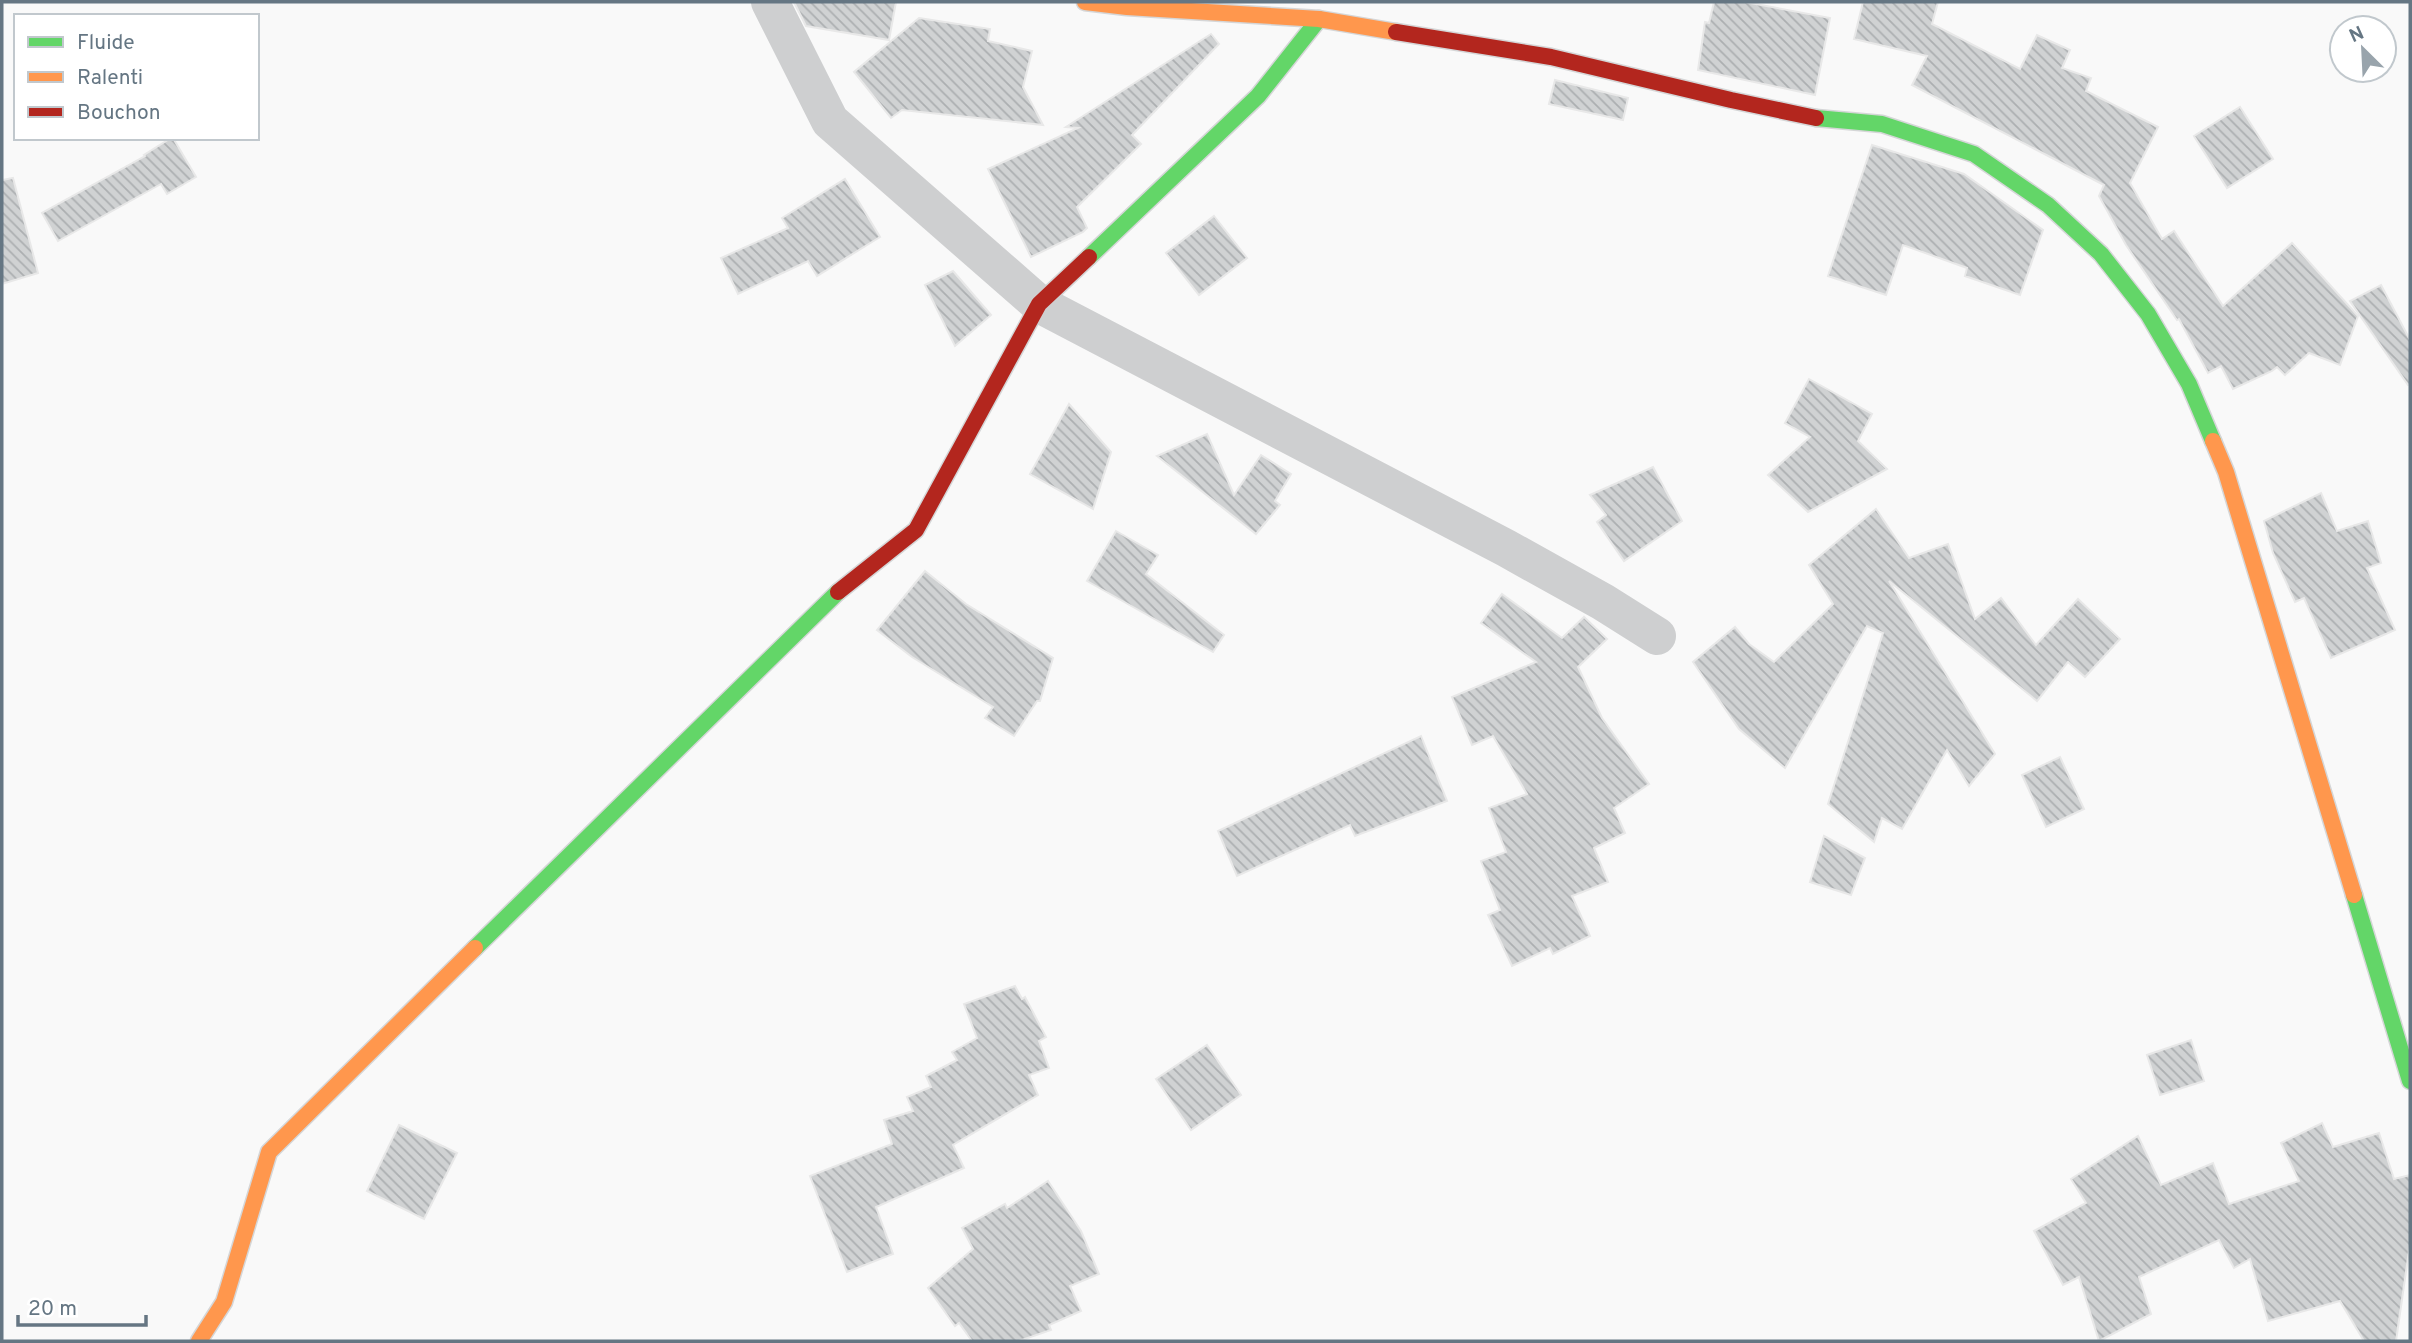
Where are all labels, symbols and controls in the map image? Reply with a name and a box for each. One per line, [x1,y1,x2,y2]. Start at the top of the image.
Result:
legend [14,14,259,140]
north arrow [2328,14,2398,84]
text: N [2346,22,2368,49]
text: Fluide [77,30,135,57]
text: Ralenti [77,65,143,92]
text: Bouchon [77,100,160,127]
scale bar [18,1284,145,1328]
text: 20 m [28,1296,77,1323]

